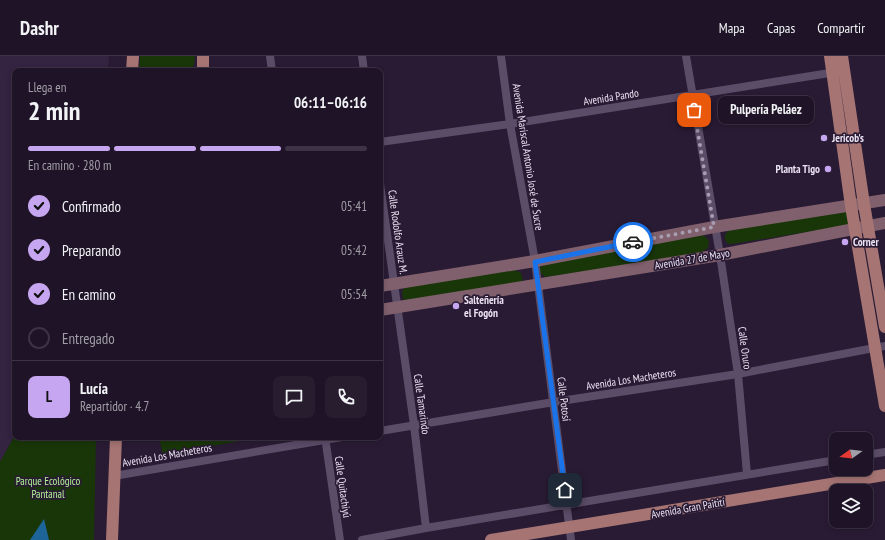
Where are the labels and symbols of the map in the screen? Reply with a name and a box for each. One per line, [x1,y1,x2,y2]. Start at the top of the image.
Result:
street label: Avenida Mariscal Antonio José de Sucre [509,83,547,232]
street label: Avenida Pando [582,86,640,108]
pin [677,93,711,127]
callout: Pulpería Peláez [718,96,814,124]
place label: Jericob's [831,131,864,145]
marker: Jericob's [819,133,829,143]
place label: Planta Tigo [775,162,820,176]
marker: Planta Tigo [823,164,833,174]
street label: Calle Rodolfo Arauz M. [385,189,411,275]
courier [613,222,653,262]
place label: Corner [853,235,879,249]
marker: Corner [840,237,850,247]
street label: Avenida 27 de Mayo [653,245,731,272]
place label: Salteñería el Fogón [464,293,504,320]
marker: Salteñería el Fogón [451,301,461,311]
street label: Calle Oruro [735,326,755,370]
street label: Avenida Los Macheteros [585,365,677,393]
street label: Calle Tamarindo [411,373,433,435]
street label: Calle Potosí [554,376,574,423]
north arrow [829,432,873,476]
street label: Avenida Los Macheteros [121,440,213,470]
street label: Calle Quitachiyú [332,455,354,519]
pin [548,473,582,507]
park label: Parque Ecológico Pantanal [16,474,81,501]
street label: Avenida Gran Paitití [650,495,727,521]

